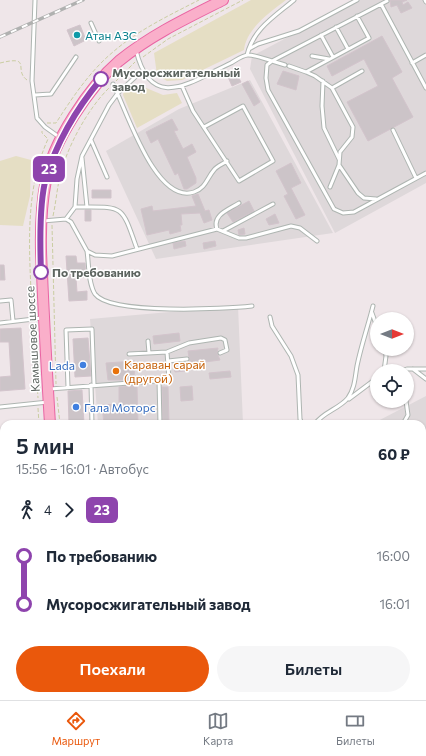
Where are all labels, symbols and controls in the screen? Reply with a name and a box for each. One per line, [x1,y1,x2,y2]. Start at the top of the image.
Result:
place label: Атан АЗС [85,28,137,42]
marker: Атан АЗС [72,30,82,40]
place label: Мусоросжигательный завод [112,65,240,93]
marker: Мусоросжигательный завод [93,71,109,87]
line badge: 23 [31,156,67,182]
text: 23 [41,160,57,177]
marker: По требованию [33,264,49,280]
place label: По требованию [52,265,141,279]
street label: Камышовое шоссе [22,286,42,392]
north arrow [370,312,414,356]
map controls [370,312,414,408]
place label: Караван сарай (другой) [124,357,206,385]
place label: Lada [49,358,75,372]
marker: Lada [78,360,88,370]
button: locate [370,364,414,408]
marker: Караван сарай (другой) [111,366,121,376]
place label: Гала Моторс [84,400,156,414]
marker: Гала Моторс [71,402,81,412]
text: 5 мин [16,432,74,459]
text: 60 ₽ [378,445,410,463]
text: 15:56 – 16:01 · Автобус [16,461,149,477]
icon: walk [16,499,38,521]
icon: forward [58,499,80,521]
text: 23 [94,501,110,518]
text: 4 [44,502,52,518]
text: По требованию [46,547,157,565]
text: 16:00 [377,548,410,564]
text: Мусоросжигательный завод [46,595,251,613]
text: 16:01 [379,596,410,612]
button: Поехали [16,646,209,692]
button: Билеты [217,646,410,692]
tab: Маршрут [51,710,100,747]
tab: Карта [203,710,233,747]
tab: Билеты [336,710,375,747]

